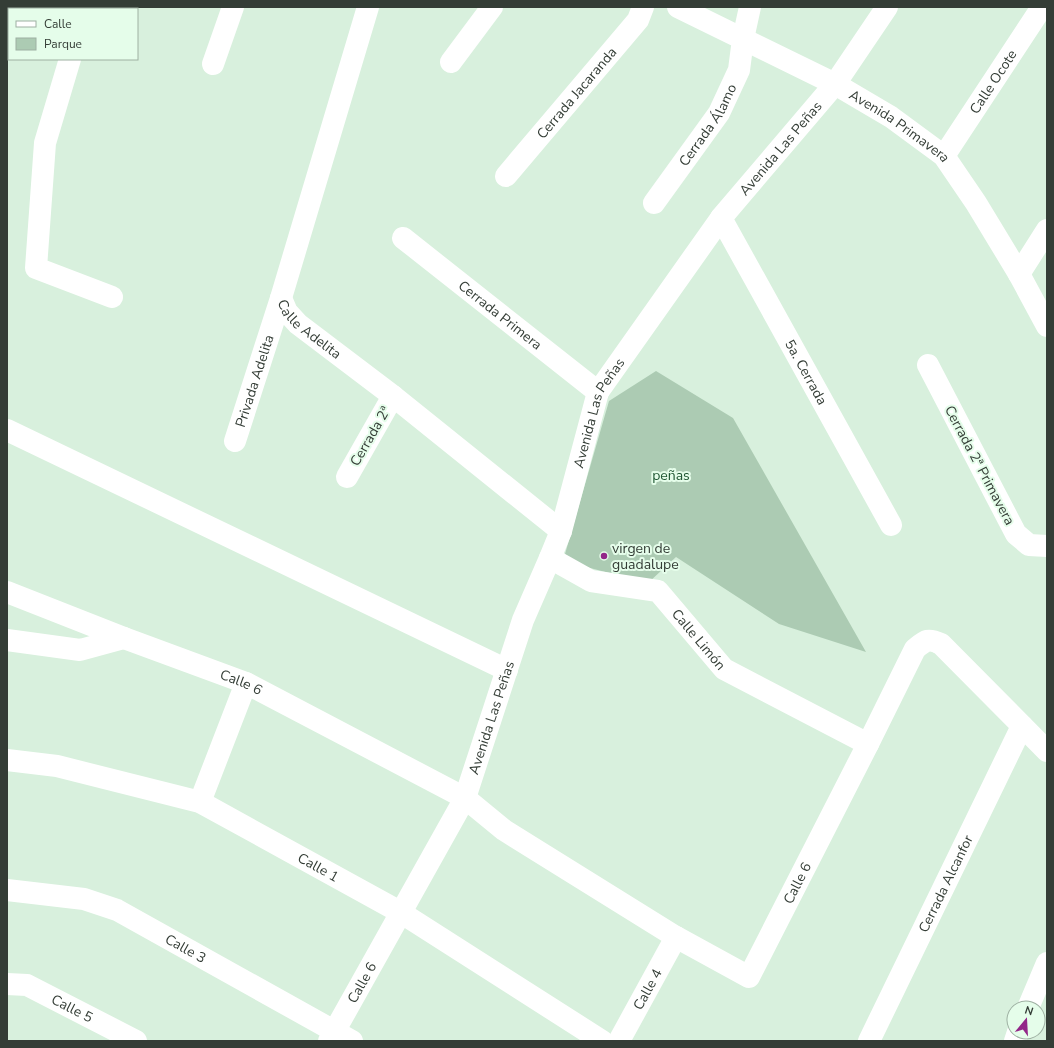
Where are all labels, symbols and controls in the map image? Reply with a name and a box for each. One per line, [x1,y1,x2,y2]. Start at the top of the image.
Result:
legend [8,8,138,60]
text: Calle [44,16,72,32]
text: Parque [44,36,82,52]
street label: Cerrada Jacaranda [532,43,621,143]
street label: Calle Ocote [965,46,1021,118]
street label: Cerrada Álamo [675,81,741,170]
street label: Avenida Primavera [846,85,954,166]
street label: Avenida Las Peñas [735,97,826,200]
street label: Cerrada Primera [454,276,546,354]
street label: Calle Adelita [273,297,345,363]
street label: Privada Adelita [231,332,279,430]
street label: 5a. Cerrada [780,336,832,408]
street label: Avenida Las Peñas [569,354,629,470]
street label: Cerrada 2ª Primavera [940,402,1019,528]
street label: Cerrada 2ª [346,403,395,470]
park label: peñas [652,466,690,485]
place label: virgen de guadalupe [612,539,679,574]
marker: virgen de guadalupe [599,551,609,561]
street label: Calle Limón [667,605,730,674]
street label: Avenida Las Peñas [464,658,519,777]
street label: Calle 6 [217,665,266,700]
street label: Cerrada Alcanfor [914,832,978,936]
street label: Calle 1 [294,849,342,887]
street label: Calle 6 [779,859,816,907]
street label: Calle 3 [162,930,209,968]
street label: Calle 6 [343,959,381,1007]
street label: Calle 4 [629,965,667,1014]
street label: Calle 5 [48,990,96,1027]
north arrow [1006,1000,1046,1040]
text: N [1023,1003,1035,1019]

